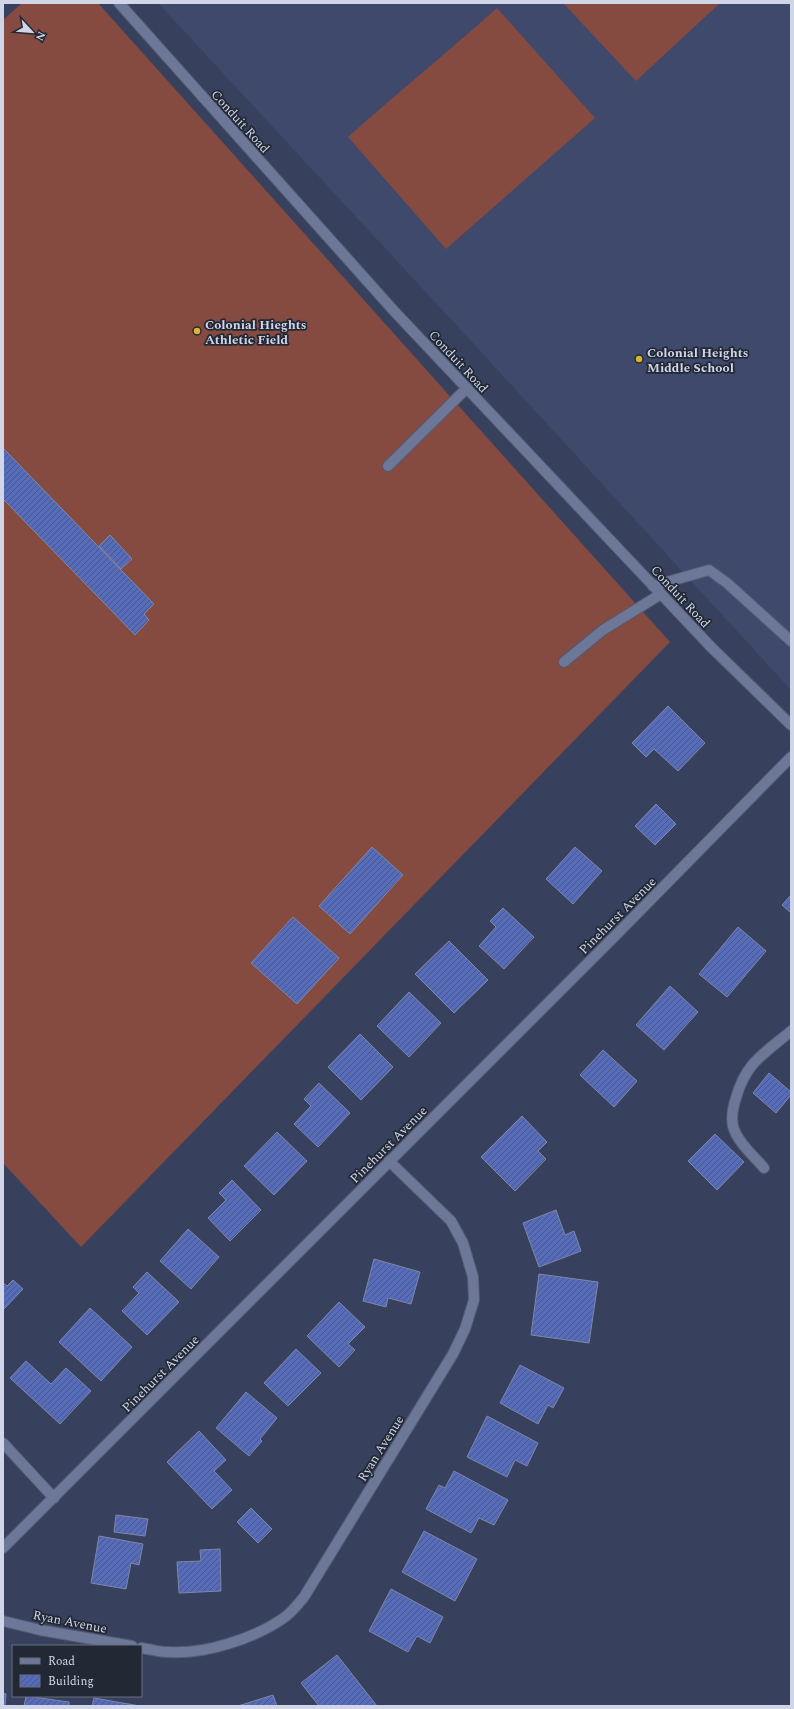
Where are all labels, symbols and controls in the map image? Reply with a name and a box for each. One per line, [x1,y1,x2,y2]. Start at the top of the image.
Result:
north arrow [12,12,52,52]
text: N [31,28,50,44]
street label: Conduit Road [206,85,274,158]
place label: Colonial Hieghts Athletic Field [205,315,306,350]
marker: Colonial Hieghts Athletic Field [192,326,202,336]
street label: Conduit Road [424,326,493,398]
place label: Colonial Heights Middle School [647,343,748,378]
marker: Colonial Heights Middle School [634,354,644,364]
street label: Conduit Road [646,561,715,633]
street label: Pinehurst Avenue [574,872,661,959]
street label: Pinehurst Avenue [345,1101,432,1188]
street label: Pinehurst Avenue [117,1330,204,1417]
street label: Ryan Avenue [353,1411,409,1486]
street label: Ryan Avenue [31,1605,108,1639]
legend [12,1645,142,1697]
text: Road [48,1652,75,1671]
text: Building [48,1672,94,1691]

